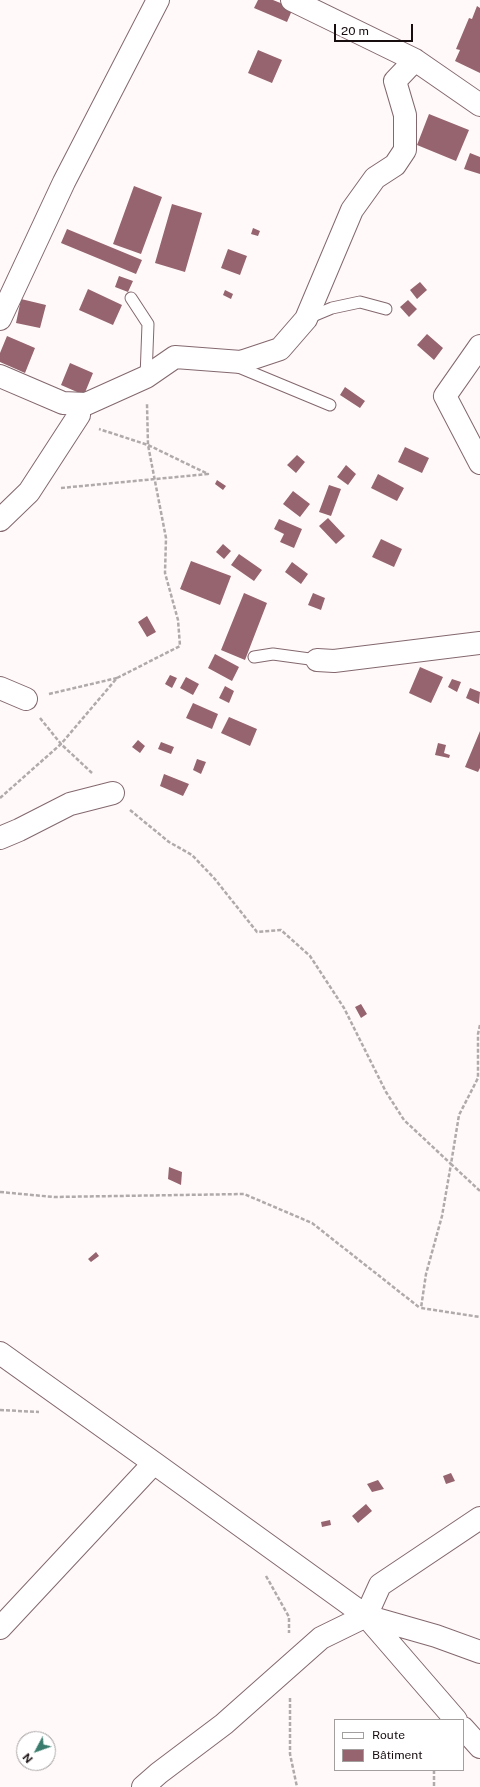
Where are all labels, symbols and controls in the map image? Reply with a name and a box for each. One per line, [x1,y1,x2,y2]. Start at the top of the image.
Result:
scale bar [336,16,415,42]
text: 20 m [341,24,369,38]
legend [334,1719,464,1771]
text: Route [372,1728,405,1742]
north arrow [16,1731,56,1771]
text: Bâtiment [372,1748,423,1762]
text: N [20,1751,35,1765]

